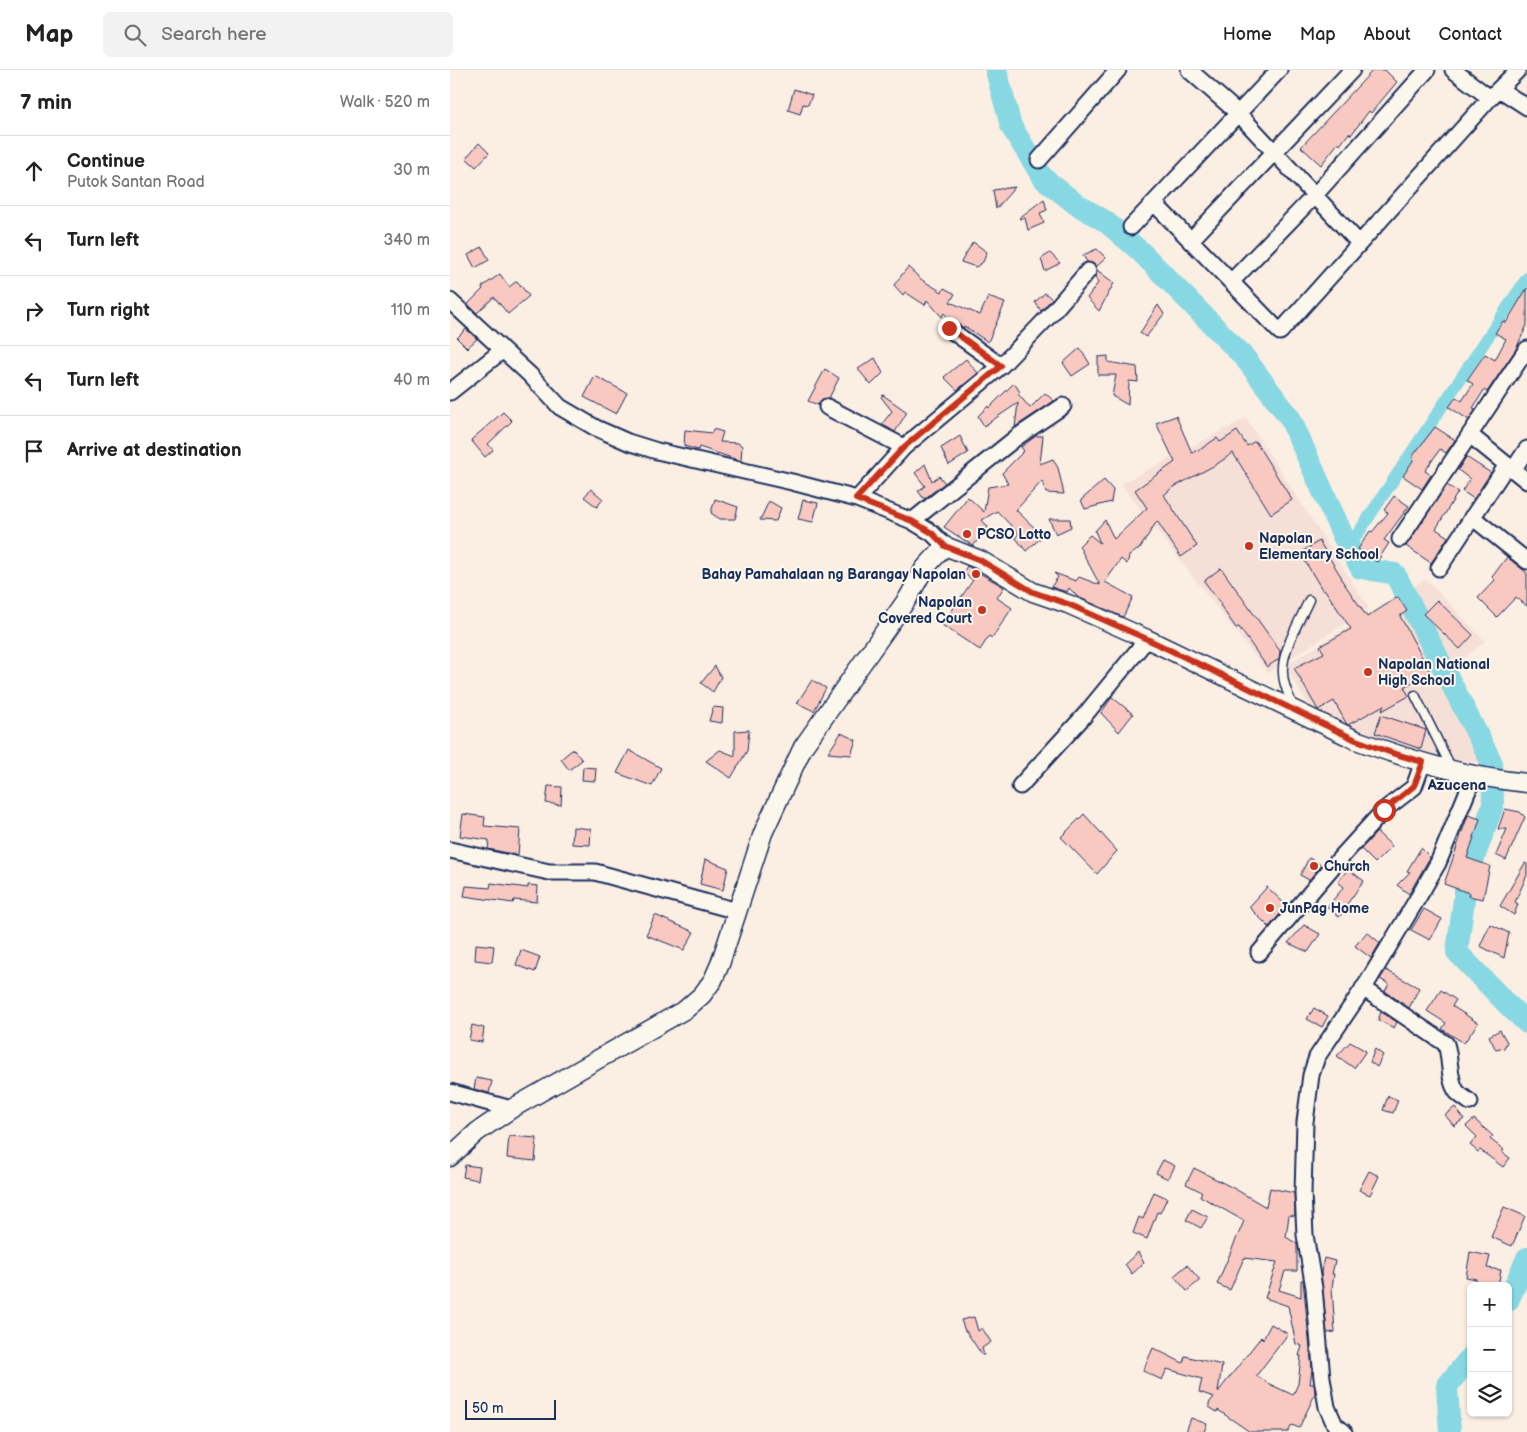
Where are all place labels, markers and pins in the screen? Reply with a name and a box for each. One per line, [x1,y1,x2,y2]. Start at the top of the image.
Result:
place label: PCSO Lotto [977,526,1051,543]
marker: PCSO Lotto [961,528,973,540]
place label: Napolan Elementary School [1259,530,1379,563]
marker: Napolan Elementary School [1243,540,1255,552]
place label: Bahay Pamahalaan ng Barangay Napolan [701,566,966,583]
marker: Bahay Pamahalaan ng Barangay Napolan [970,568,982,580]
place label: Napolan Covered Court [878,594,972,627]
marker: Napolan Covered Court [976,604,988,616]
place label: Napolan National High School [1378,656,1490,689]
marker: Napolan National High School [1362,666,1374,678]
place label: Church [1324,858,1370,875]
marker: Church [1308,860,1320,872]
place label: JunPag Home [1280,900,1369,917]
marker: JunPag Home [1264,902,1276,914]

